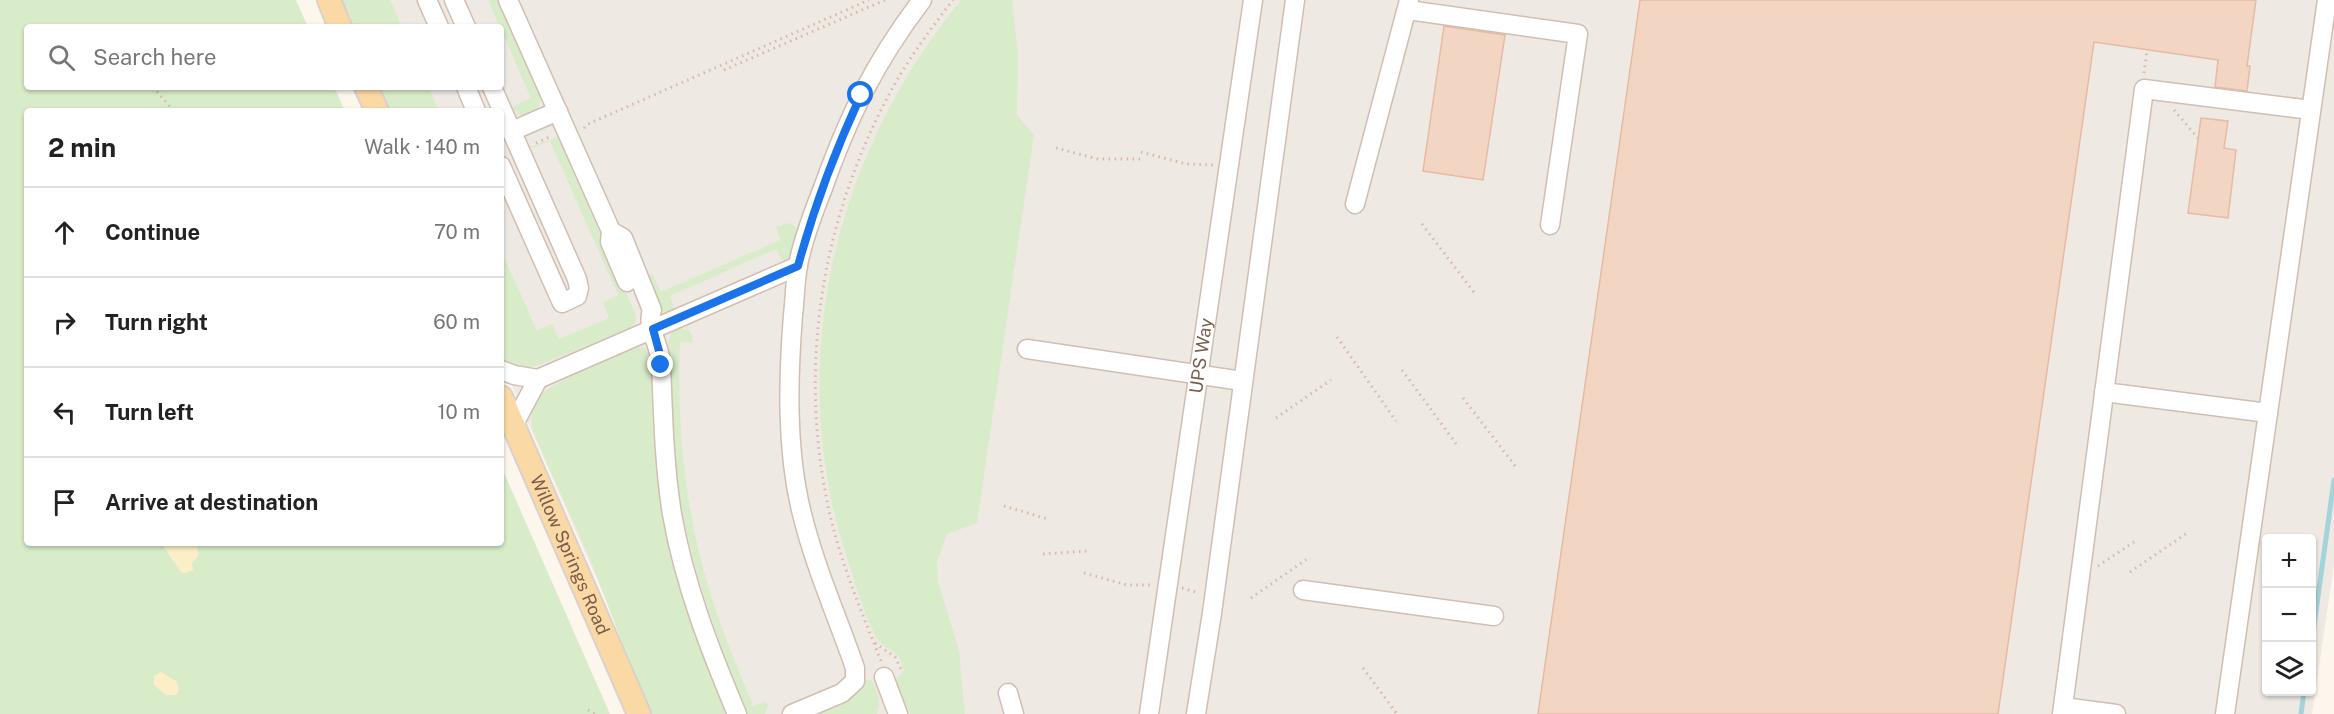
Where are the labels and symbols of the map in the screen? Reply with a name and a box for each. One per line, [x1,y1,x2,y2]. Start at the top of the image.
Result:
route start [847,81,873,107]
street label: UPS Way [1185,316,1217,395]
route end [647,351,673,377]
street label: Willow Springs Road [526,471,614,638]

